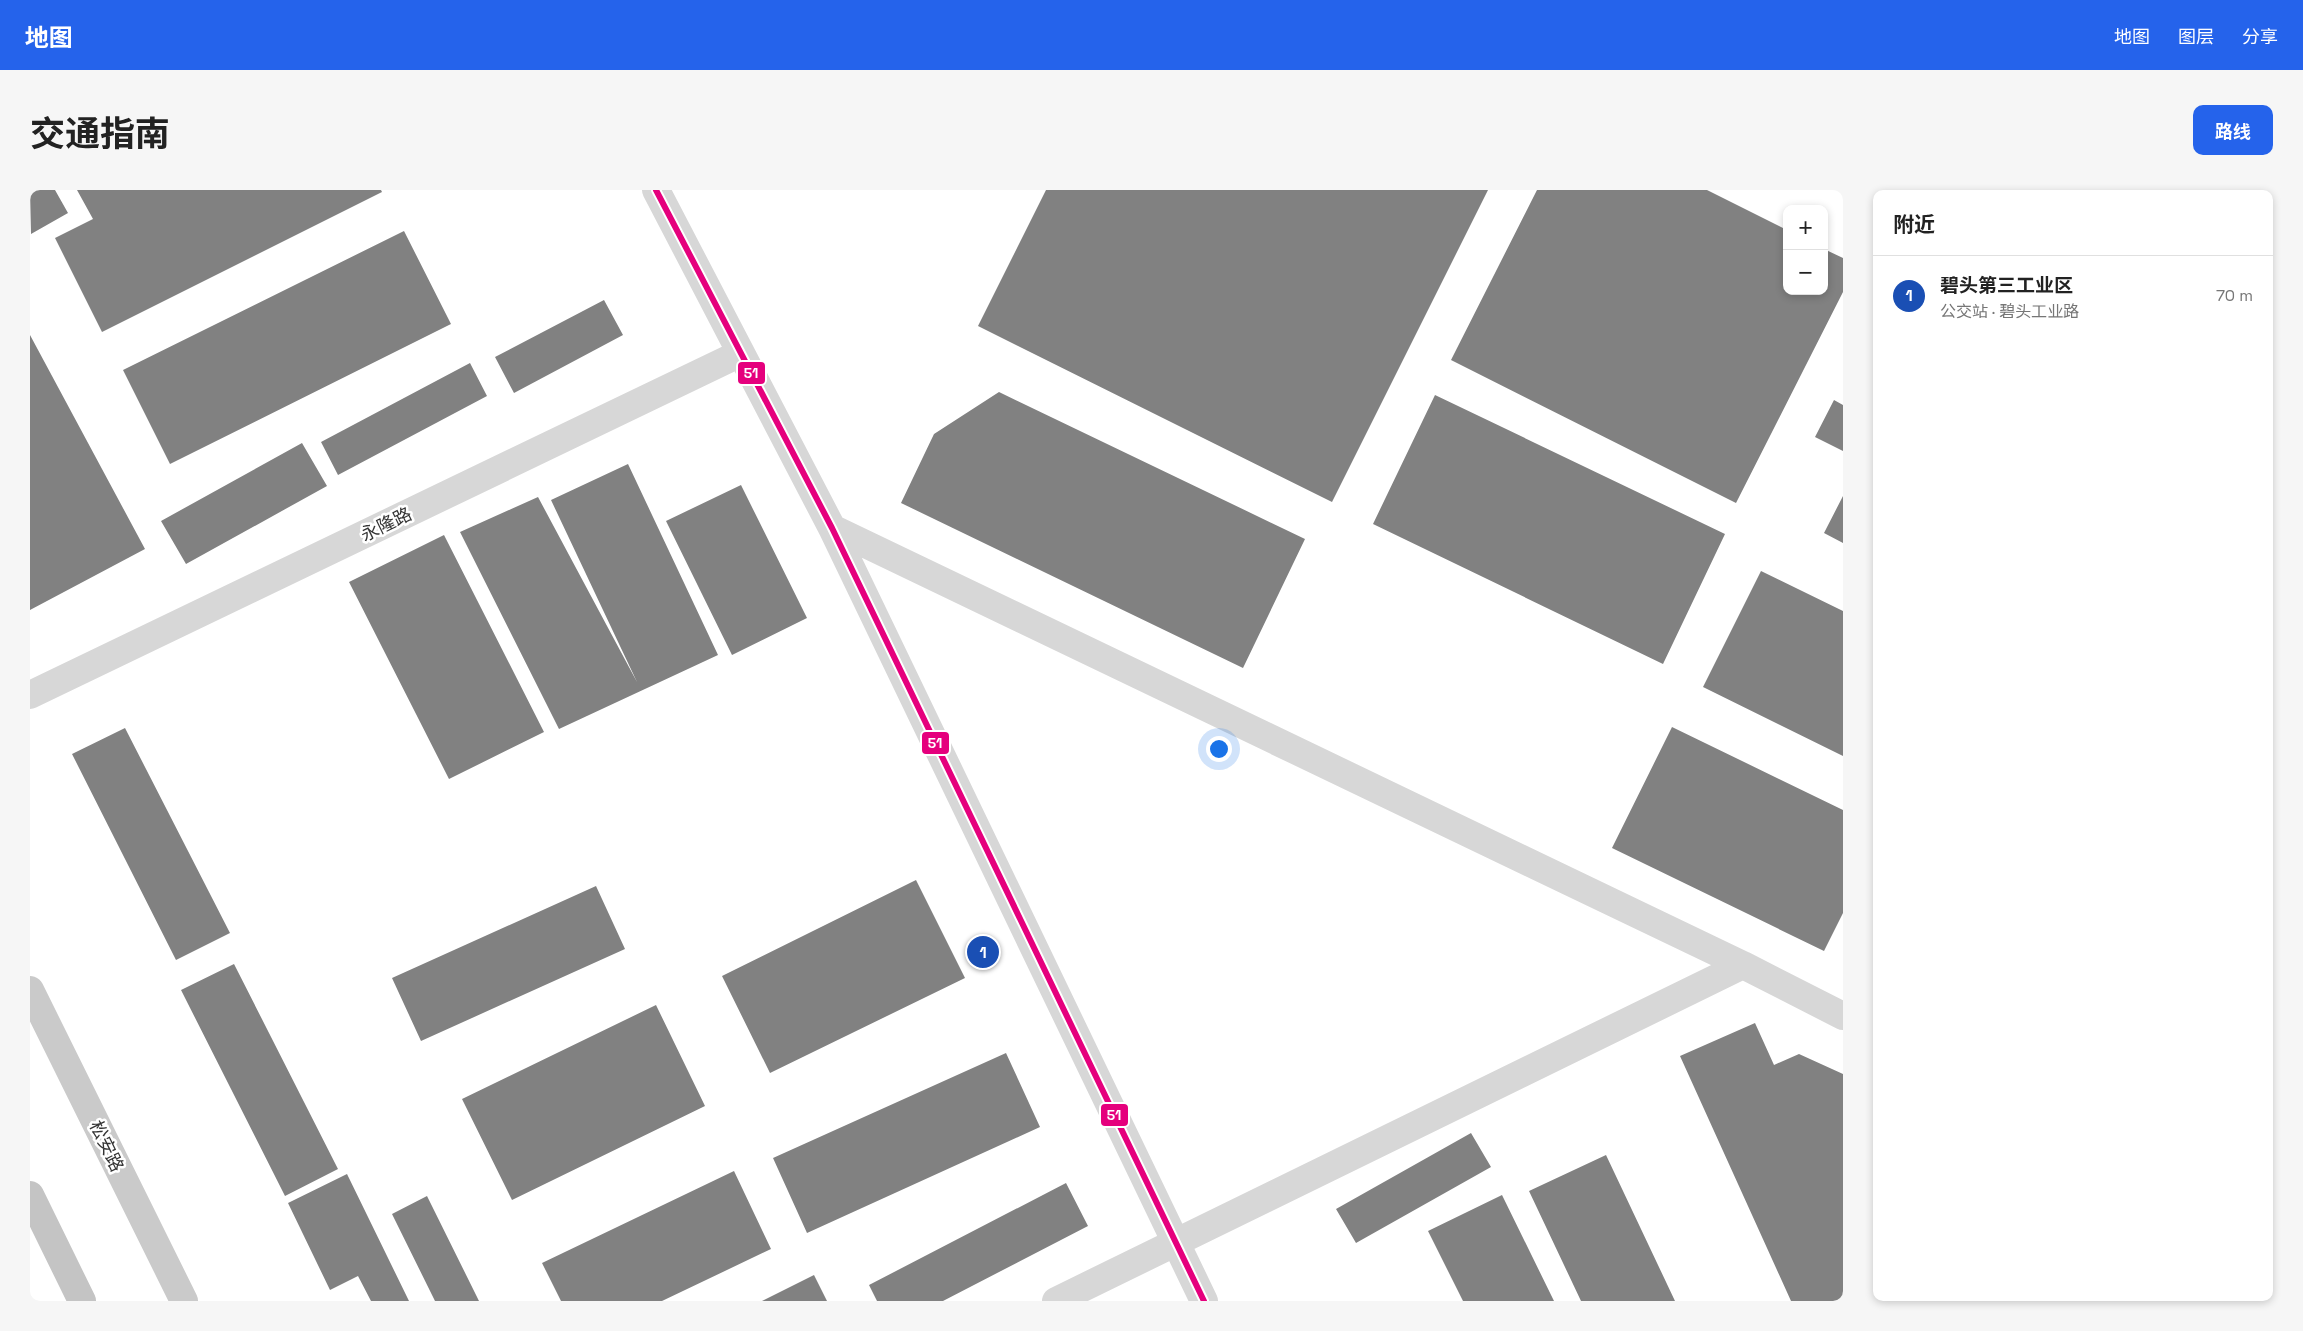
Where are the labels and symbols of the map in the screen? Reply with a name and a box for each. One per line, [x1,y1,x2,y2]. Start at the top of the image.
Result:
line badge: 51 [737,361,766,385]
text: 51 [744,364,758,382]
street label: 永隆路 [357,502,415,546]
line badge: 51 [921,731,950,755]
text: 51 [928,734,942,752]
your location [1206,736,1232,762]
pin: 1 [967,933,999,971]
line badge: 51 [1100,1103,1129,1127]
text: 51 [1107,1106,1121,1124]
street label: 松安路 [85,1117,129,1175]

